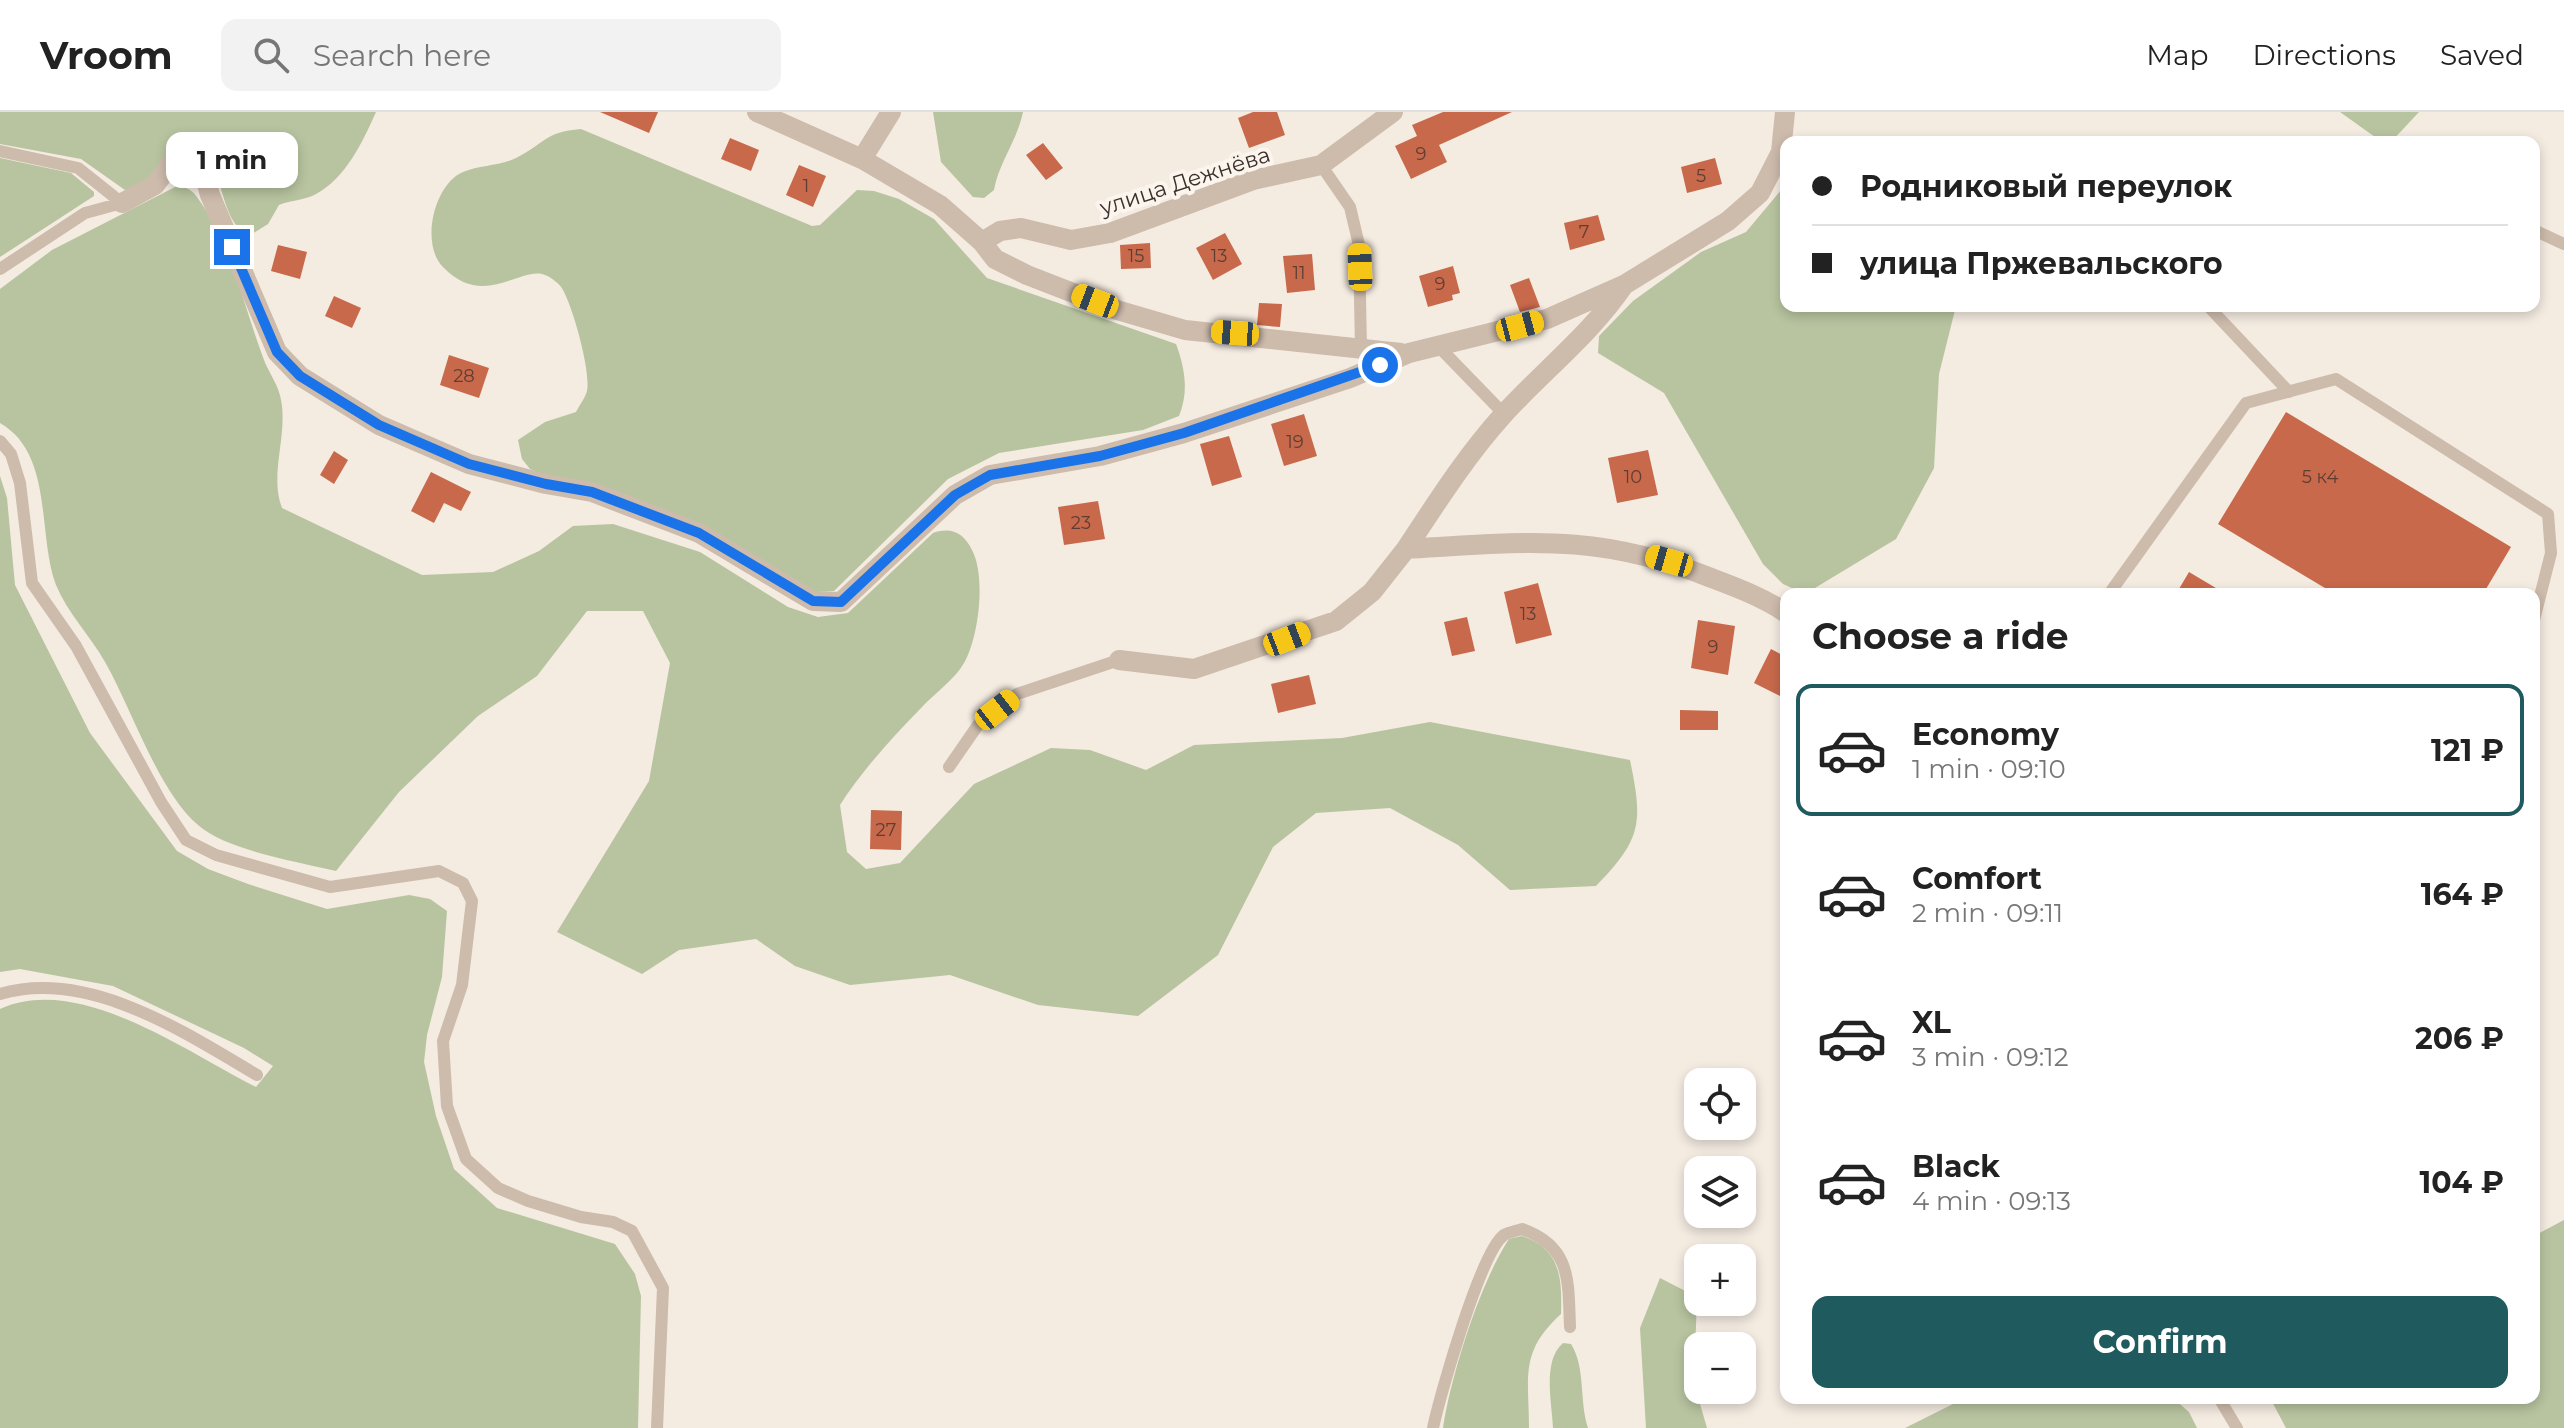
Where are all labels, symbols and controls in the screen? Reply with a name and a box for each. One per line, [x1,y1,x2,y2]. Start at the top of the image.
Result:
search box [221,19,781,91]
text: Vroom [40,32,173,79]
icon: search [249,33,293,77]
text: Search here [313,37,491,74]
text: Map [2146,38,2208,72]
text: Directions [2252,38,2396,72]
text: Saved [2440,38,2524,72]
callout: 1 min [166,131,298,187]
street label: улица Дежнёва [1095,141,1274,222]
house number: 9 [1416,143,1427,165]
text: 1 min [197,144,267,176]
house number: 5 [1696,165,1706,187]
text: Родниковый переулок [1860,168,2232,205]
house number: 1 [803,175,809,197]
house number: 7 [1579,221,1589,243]
route end [214,229,250,265]
car [1347,243,1373,291]
house number: 15 [1128,245,1144,267]
house number: 13 [1211,245,1227,267]
text: улица Пржевальского [1860,245,2223,282]
house number: 11 [1293,262,1306,284]
house number: 9 [1435,273,1446,295]
car [1068,281,1122,321]
car [1494,308,1546,344]
car [1210,319,1260,347]
route start [1362,347,1398,383]
house number: 28 [453,365,475,387]
house number: 19 [1286,431,1304,453]
house number: 10 [1624,466,1642,488]
house number: 5 к4 [2302,466,2338,488]
house number: 23 [1071,512,1091,534]
car [1643,543,1695,579]
house number: 13 [1520,603,1536,625]
text: Choose a ride [1812,614,2069,658]
car [1260,619,1314,659]
house number: 9 [1708,636,1719,658]
car [971,686,1023,734]
icon: car [1816,714,1888,786]
text: Economy [1912,716,2059,753]
text: 121 ₽ [2431,732,2504,769]
text: 1 min · 09:10 [1912,753,2066,785]
house number: 27 [876,819,896,841]
icon: car [1816,858,1888,930]
text: Comfort [1912,860,2042,897]
text: 164 ₽ [2421,876,2504,913]
text: 2 min · 09:11 [1912,897,2063,929]
icon: car [1816,1002,1888,1074]
text: XL [1912,1004,1951,1041]
text: 206 ₽ [2415,1020,2504,1057]
text: 3 min · 09:12 [1912,1041,2069,1073]
map controls [1684,1068,1756,1404]
button: locate [1684,1068,1756,1140]
icon: car [1816,1146,1888,1218]
text: Black [1912,1148,2000,1185]
button: layers [1684,1156,1756,1228]
text: 104 ₽ [2419,1164,2504,1201]
text: 4 min · 09:13 [1912,1185,2071,1217]
button: + [1684,1244,1756,1316]
button: Confirm [1812,1296,2508,1388]
button: − [1684,1332,1756,1404]

